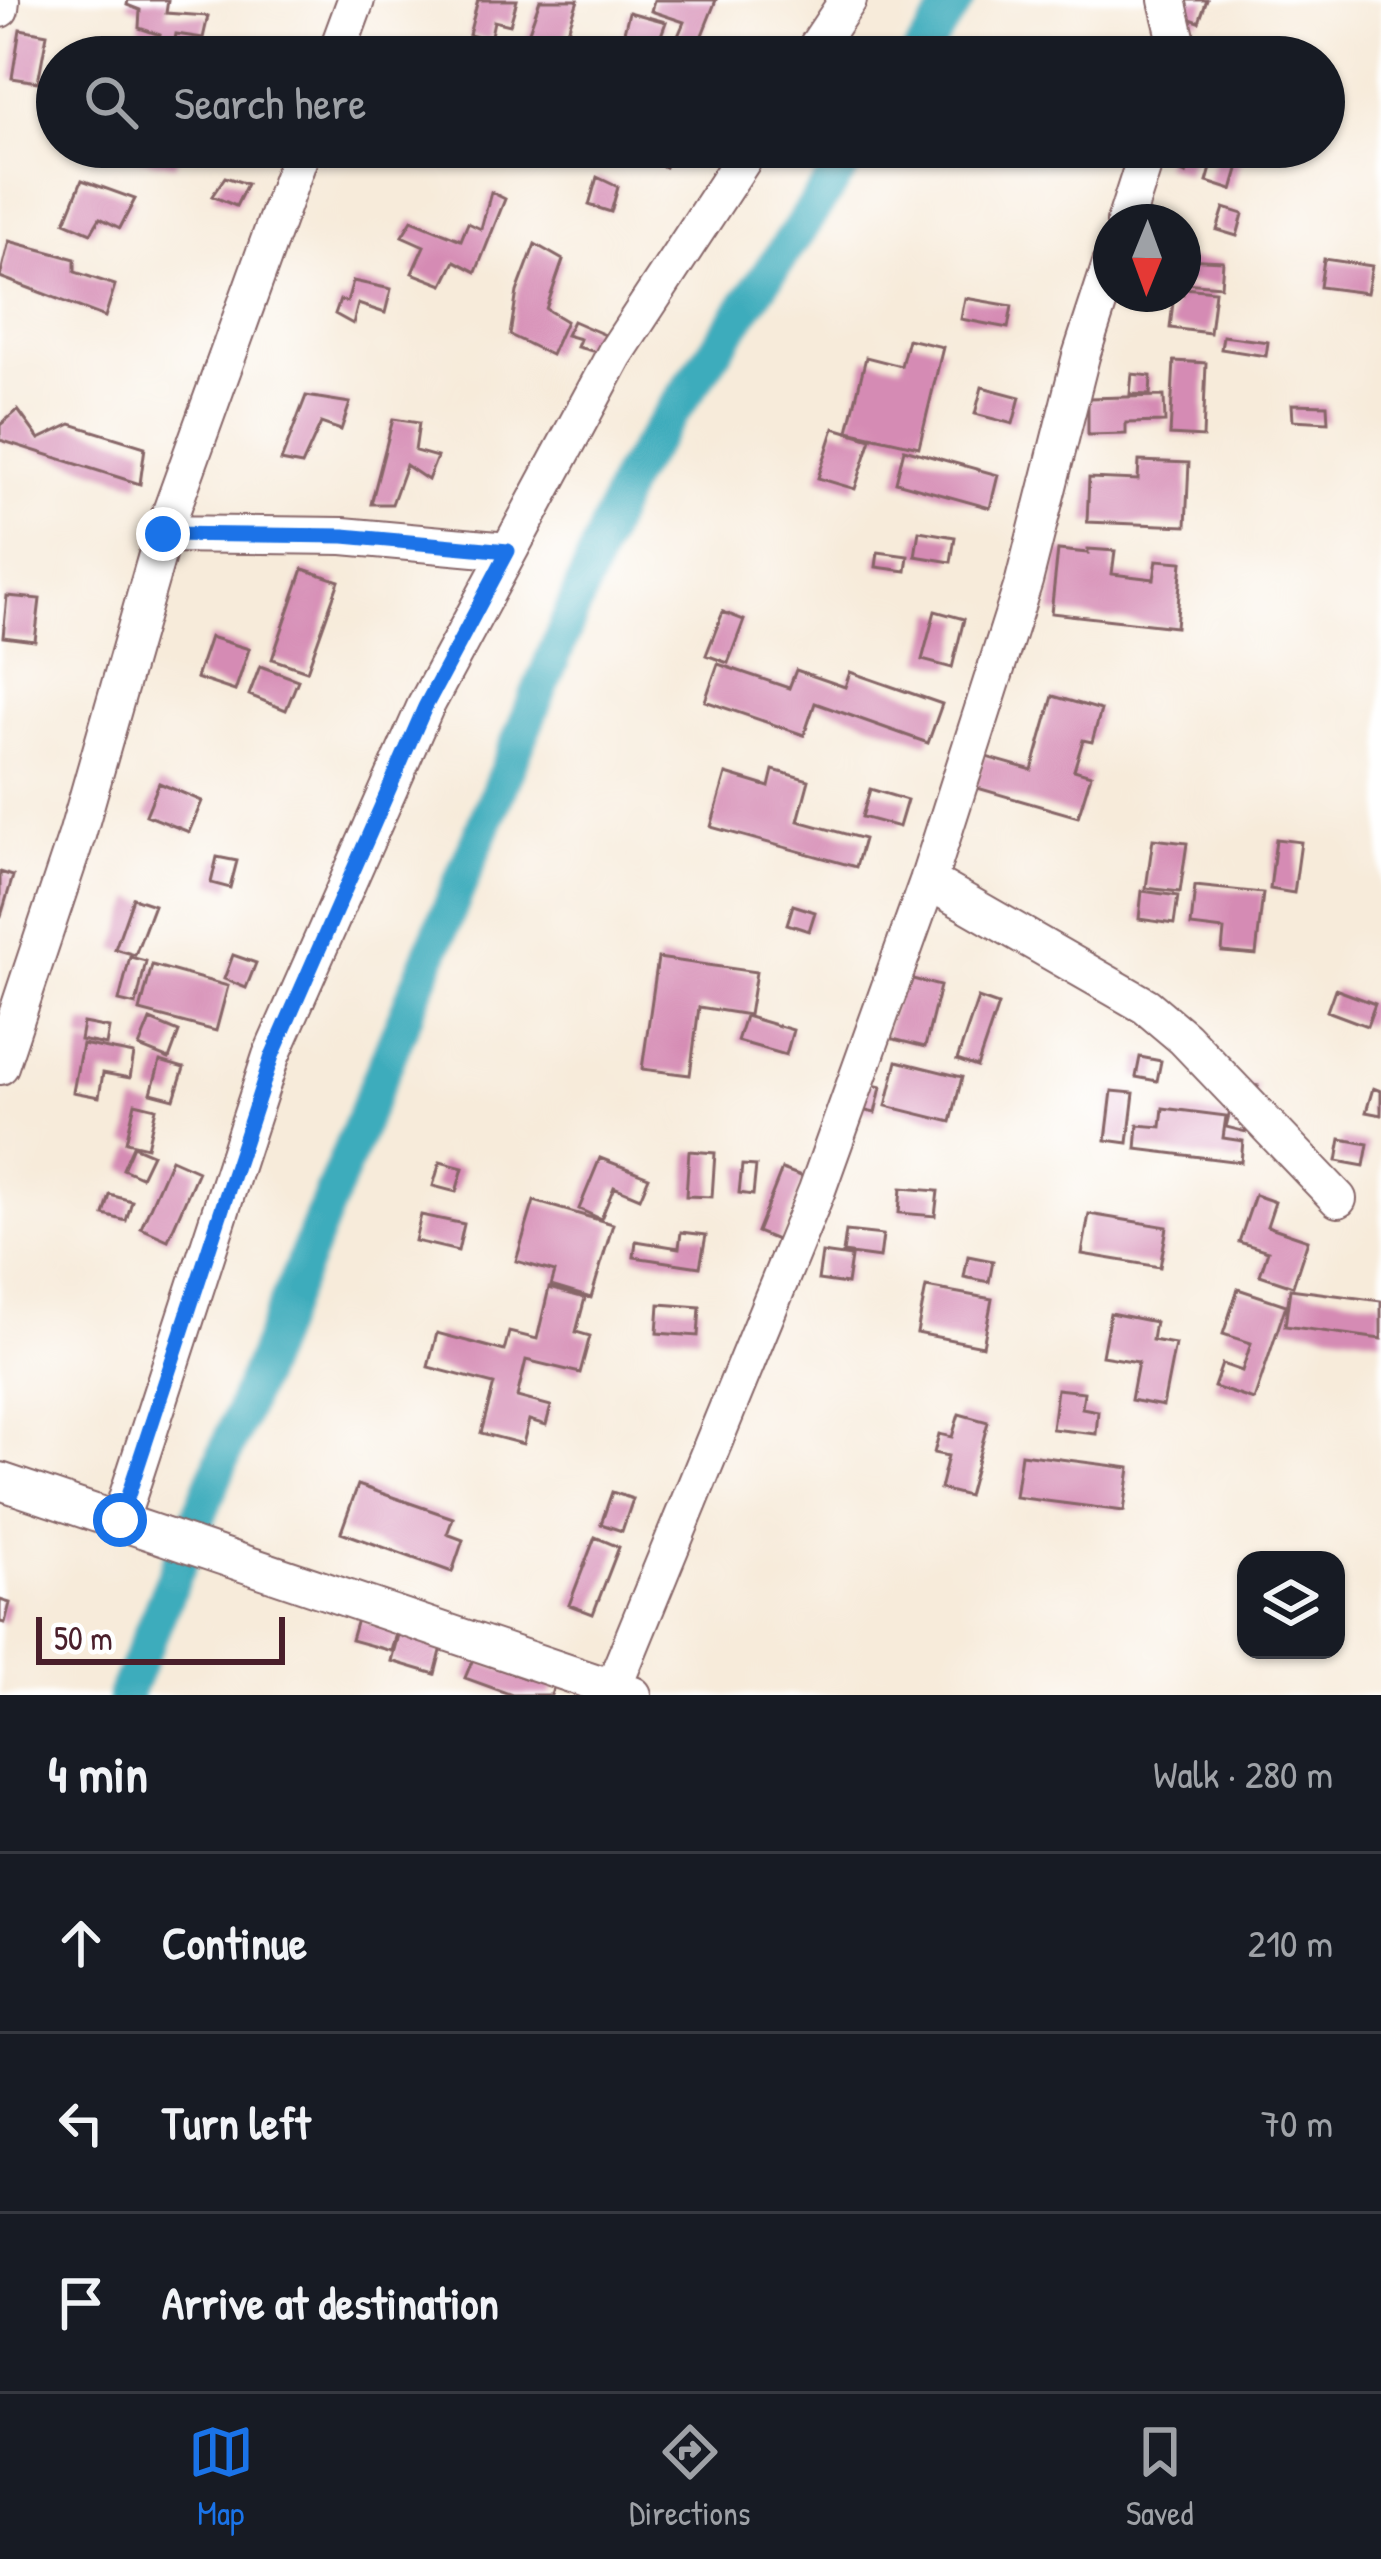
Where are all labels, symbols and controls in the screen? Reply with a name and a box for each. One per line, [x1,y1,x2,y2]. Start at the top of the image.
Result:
search box [36,36,1345,168]
icon: search [78,69,144,135]
text: Search here [174,72,366,133]
north arrow [1093,204,1201,312]
route end [136,507,190,561]
route start [93,1493,147,1547]
map controls [1237,1551,1345,1659]
button: layers [1237,1551,1345,1659]
scale bar [36,1611,285,1664]
text: 50 m [54,1616,113,1660]
text: 4 min [48,1739,148,1808]
text: Walk · 280 m [1153,1747,1333,1800]
icon: ahead [48,1910,114,1976]
text: Continue [162,1912,307,1973]
text: 210 m [1248,1916,1333,1969]
icon: left [48,2090,114,2156]
text: Turn left [162,2092,311,2153]
text: 70 m [1261,2096,1333,2149]
icon: arrive [48,2270,114,2336]
text: Arrive at destination [162,2272,499,2333]
tab: Map [188,2419,254,2535]
tab: Directions [629,2419,751,2535]
tab: Saved [1126,2419,1193,2535]

